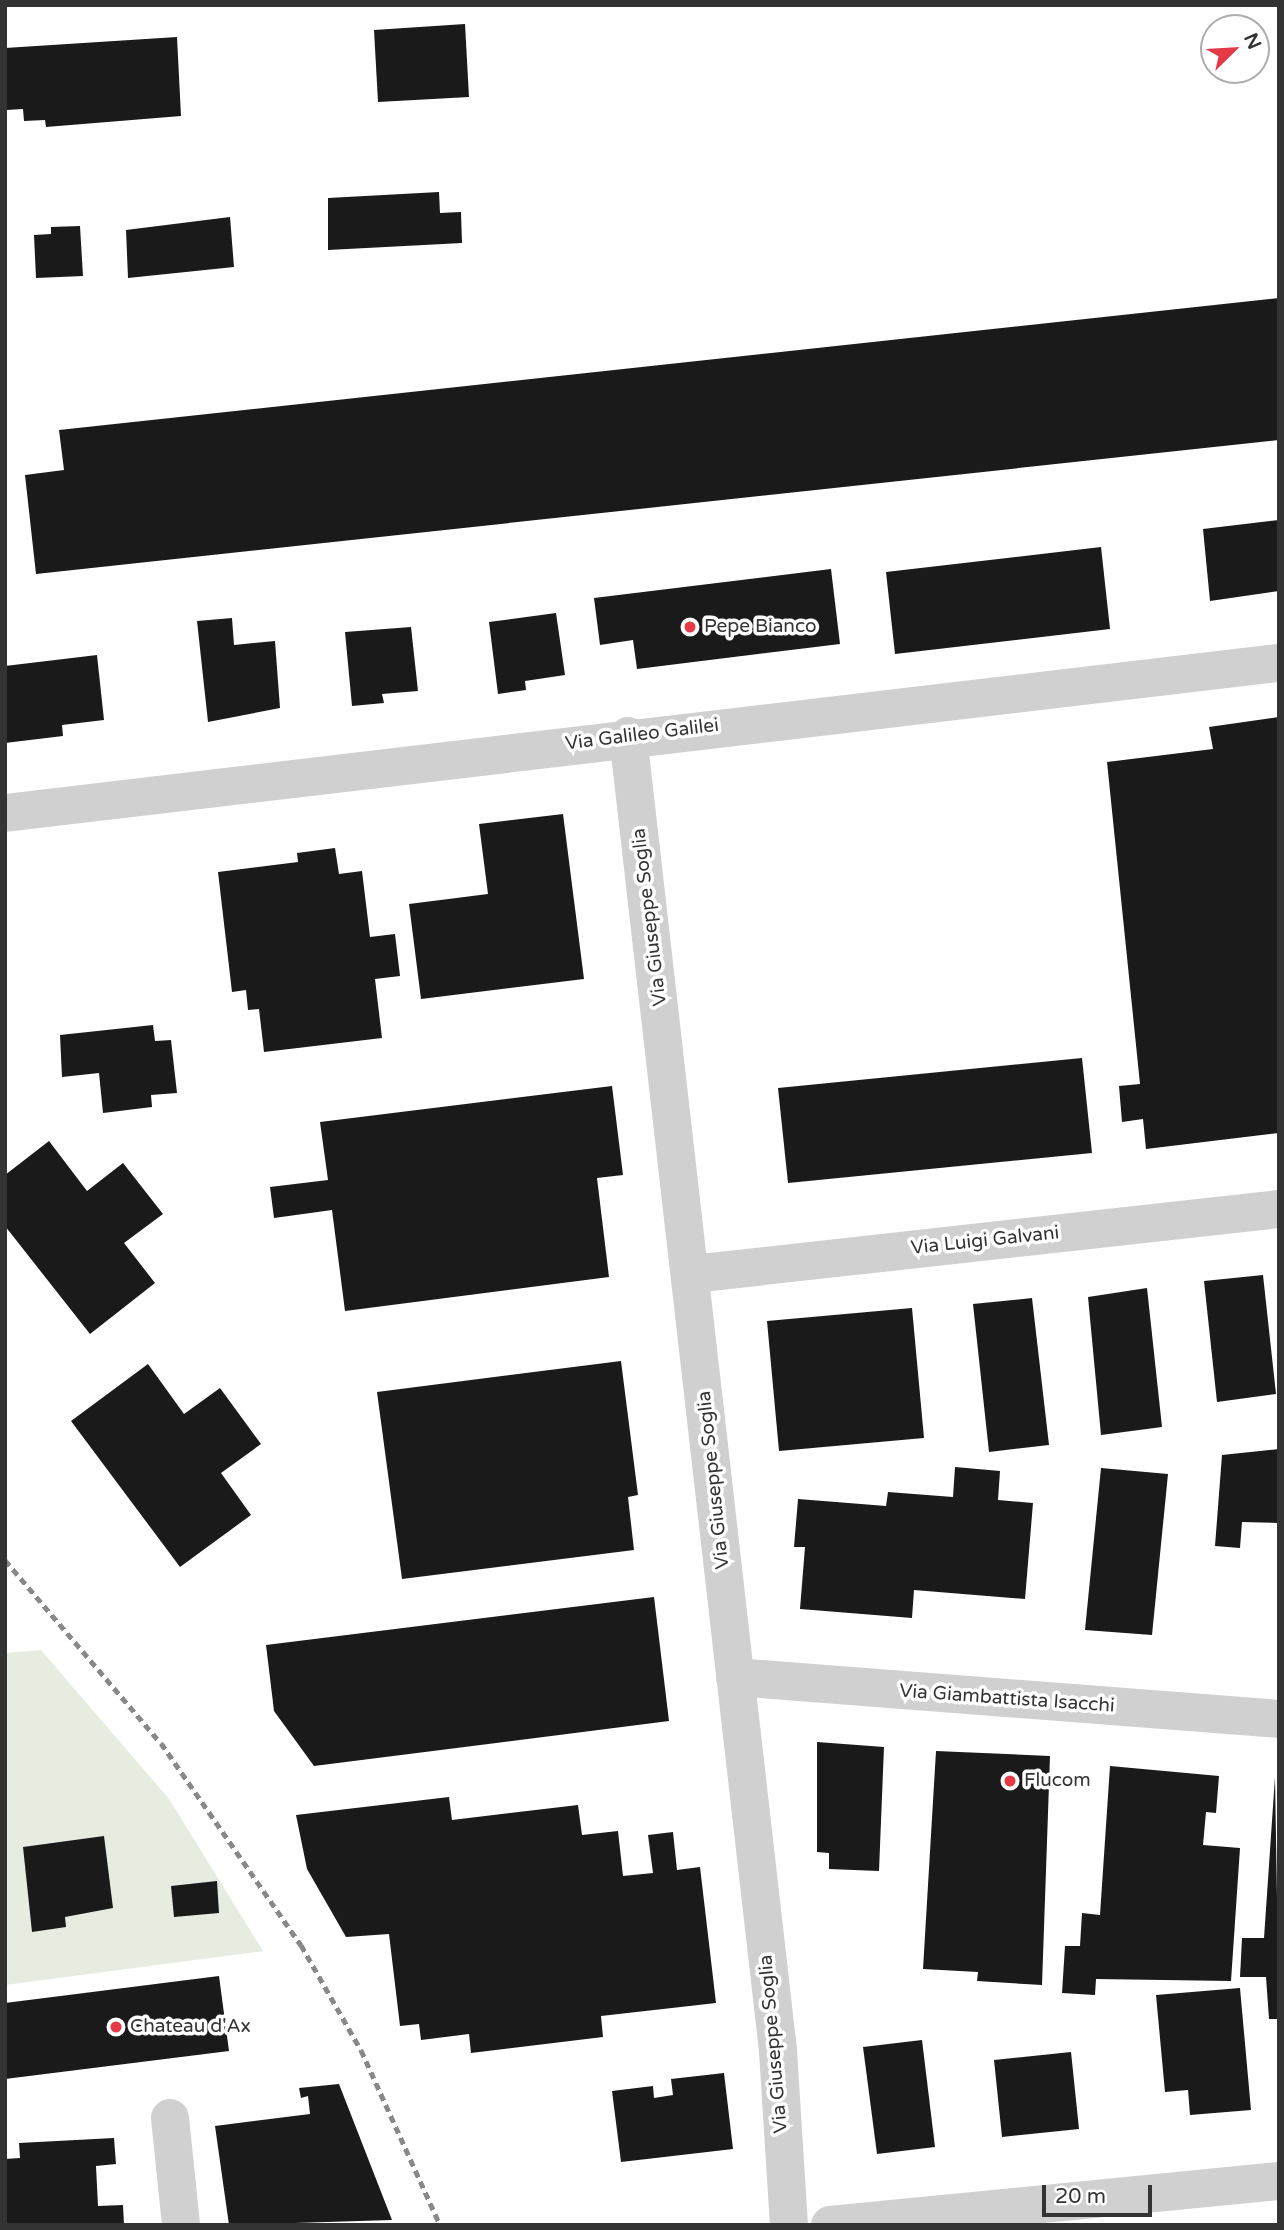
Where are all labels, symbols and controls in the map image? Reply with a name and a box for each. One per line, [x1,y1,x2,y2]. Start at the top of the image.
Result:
north arrow [1200,14,1270,84]
text: N [1239,30,1266,53]
place label: Pepe Bianco [704,616,817,638]
marker: Pepe Bianco [682,619,698,635]
street label: Via Galileo Galilei [564,714,720,756]
street label: Via Giuseppe Soglia [628,827,672,1007]
street label: Via Luigi Galvani [910,1222,1060,1260]
street label: Via Giuseppe Soglia [693,1390,735,1570]
street label: Via Giambattista Isacchi [899,1680,1115,1718]
place label: Flucom [1024,1770,1091,1792]
marker: Flucom [1002,1773,1018,1789]
street label: Via Giuseppe Soglia [755,1954,793,2134]
place label: Chateau d'Ax [130,2016,251,2038]
marker: Chateau d'Ax [108,2019,124,2035]
scale bar [1046,2170,1156,2214]
text: 20 m [1055,2184,1106,2209]

